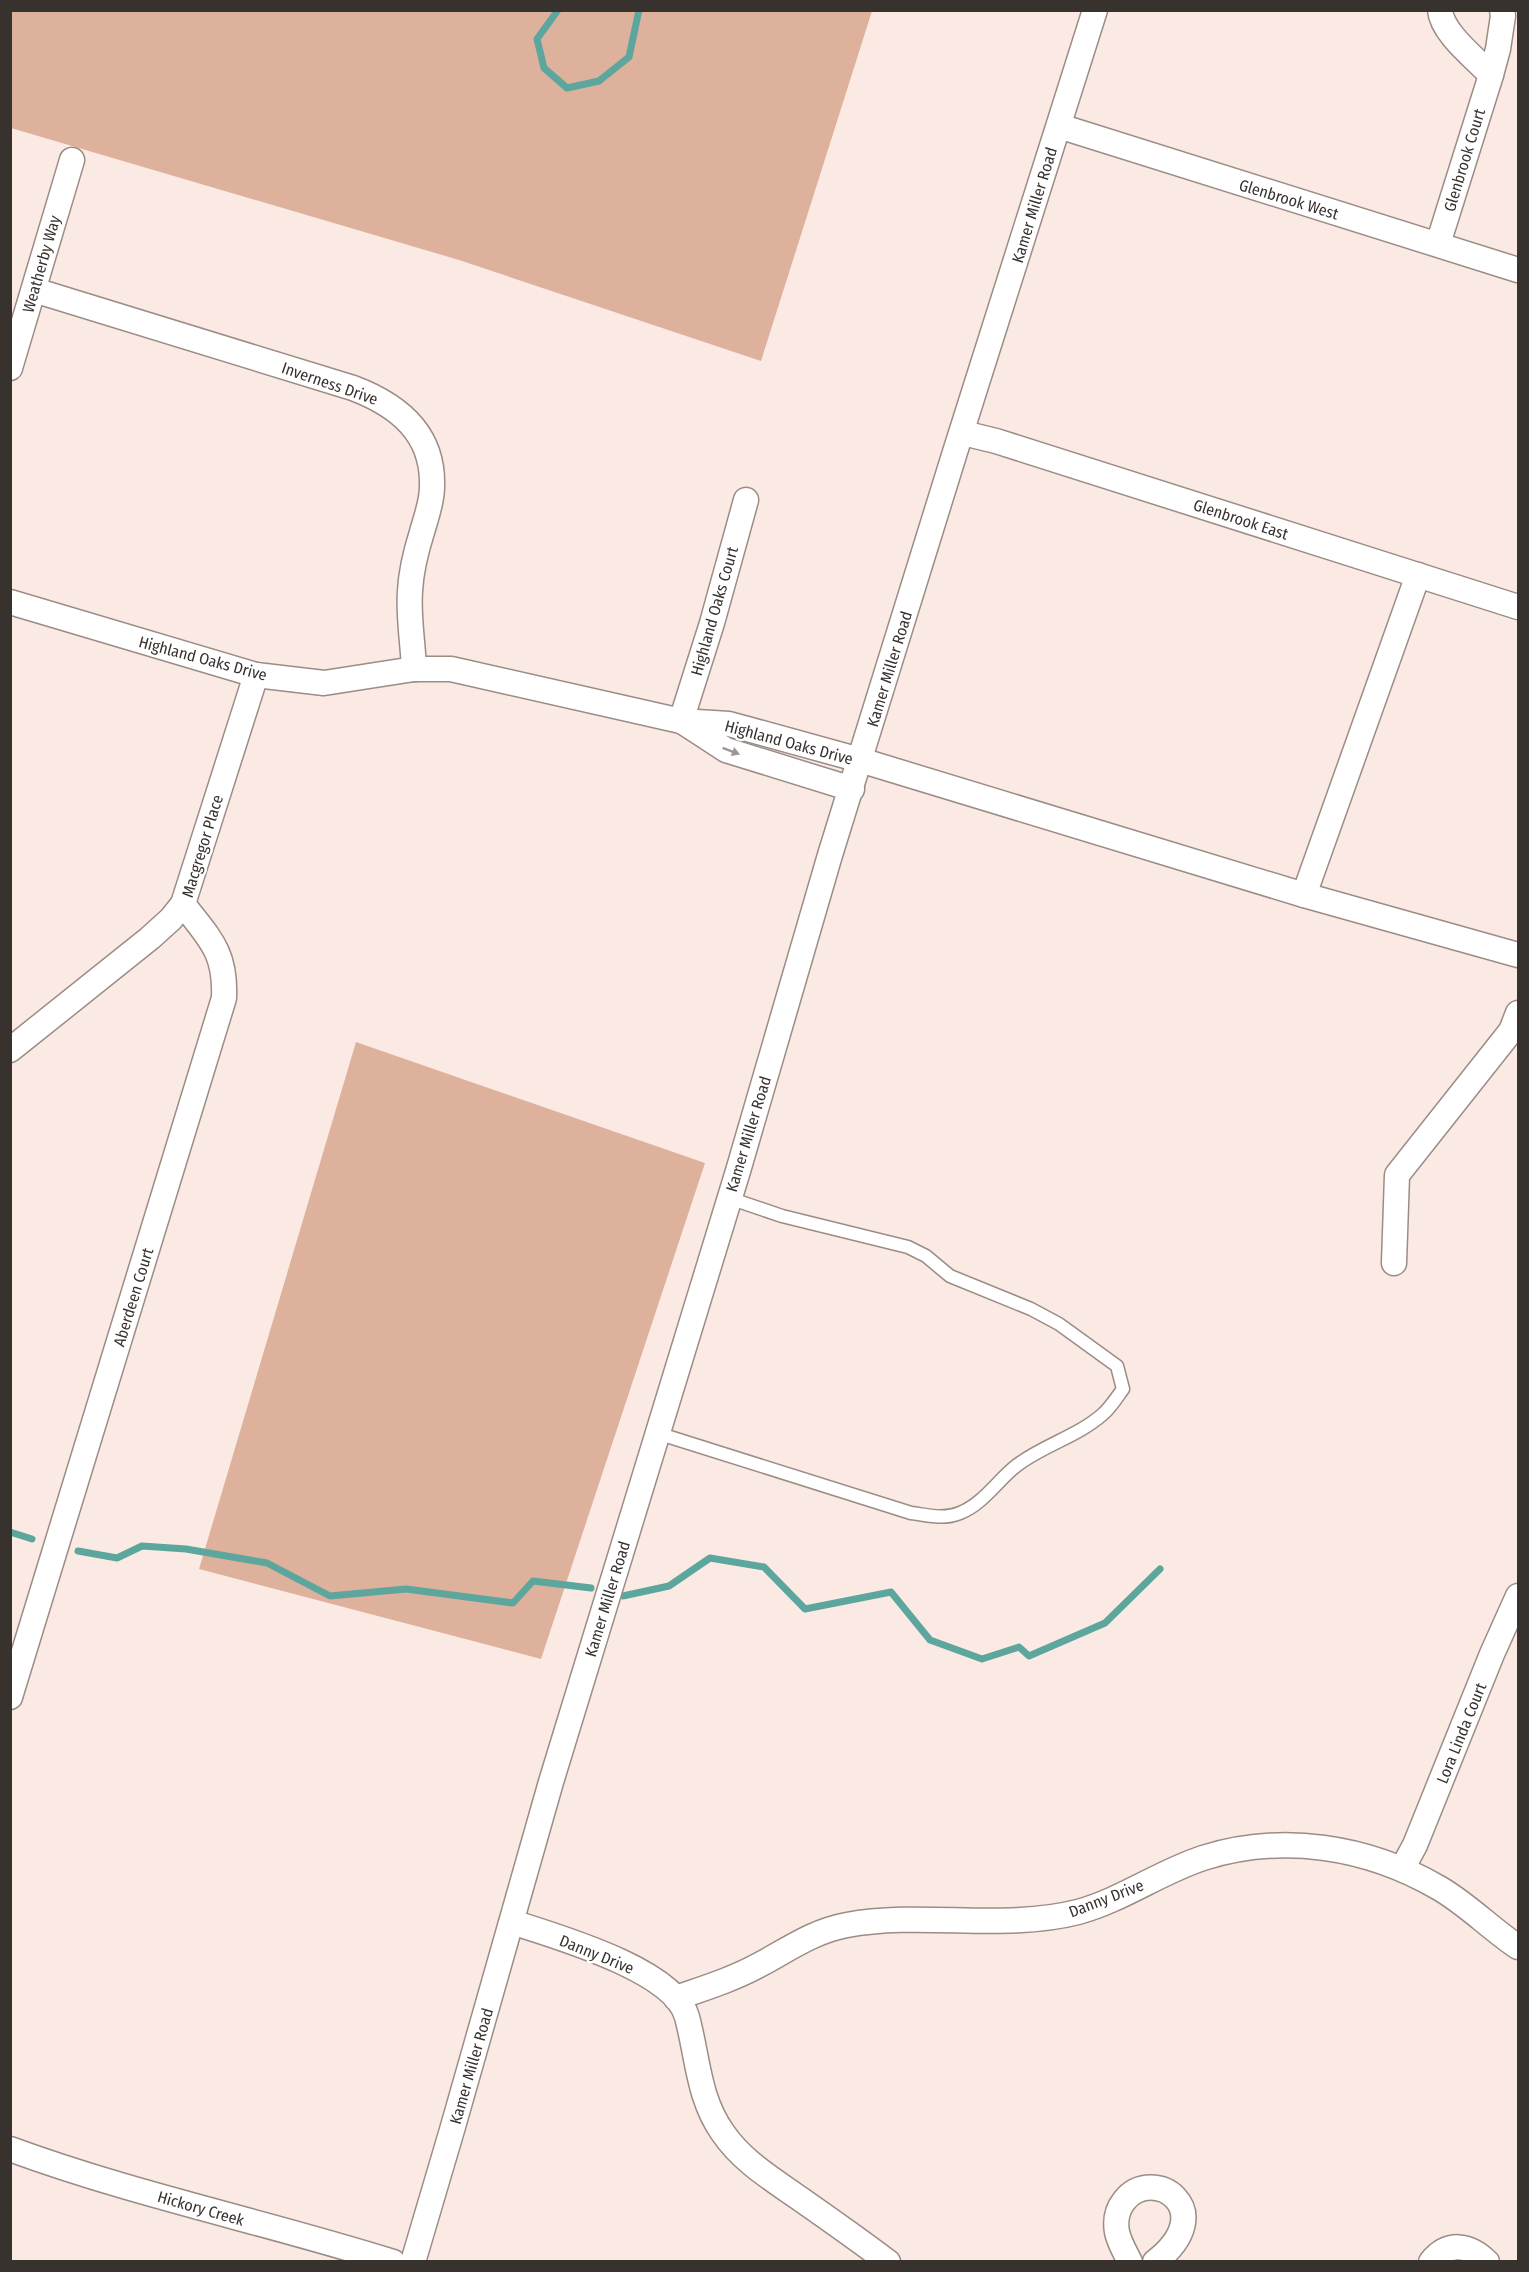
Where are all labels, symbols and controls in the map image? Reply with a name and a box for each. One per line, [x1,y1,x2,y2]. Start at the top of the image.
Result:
street label: Glenbrook Court [1440,106,1489,214]
street label: Kamer Miller Road [1008,145,1061,265]
street label: Glenbrook West [1237,175,1342,224]
street label: Weatherby Way [19,213,65,315]
street label: Inverness Drive [279,358,381,409]
street label: Glenbrook East [1191,495,1291,544]
street label: Highland Oaks Court [687,544,742,678]
street label: Kamer Miller Road [863,609,916,729]
street label: Highland Oaks Drive [137,632,269,685]
street label: Highland Oaks Drive [723,716,855,769]
one-way arrow [722,747,740,756]
street label: Macgregor Place [178,793,227,900]
street label: Kamer Miller Road [722,1074,775,1194]
street label: Aberdeen Court [109,1245,158,1349]
street label: Kamer Miller Road [581,1539,634,1659]
street label: Lora Linda Court [1433,1679,1491,1786]
street label: Danny Drive [1066,1875,1146,1921]
street label: Danny Drive [557,1931,637,1978]
street label: Kamer Miller Road [446,2006,497,2126]
street label: Hickory Creek [155,2187,247,2230]

